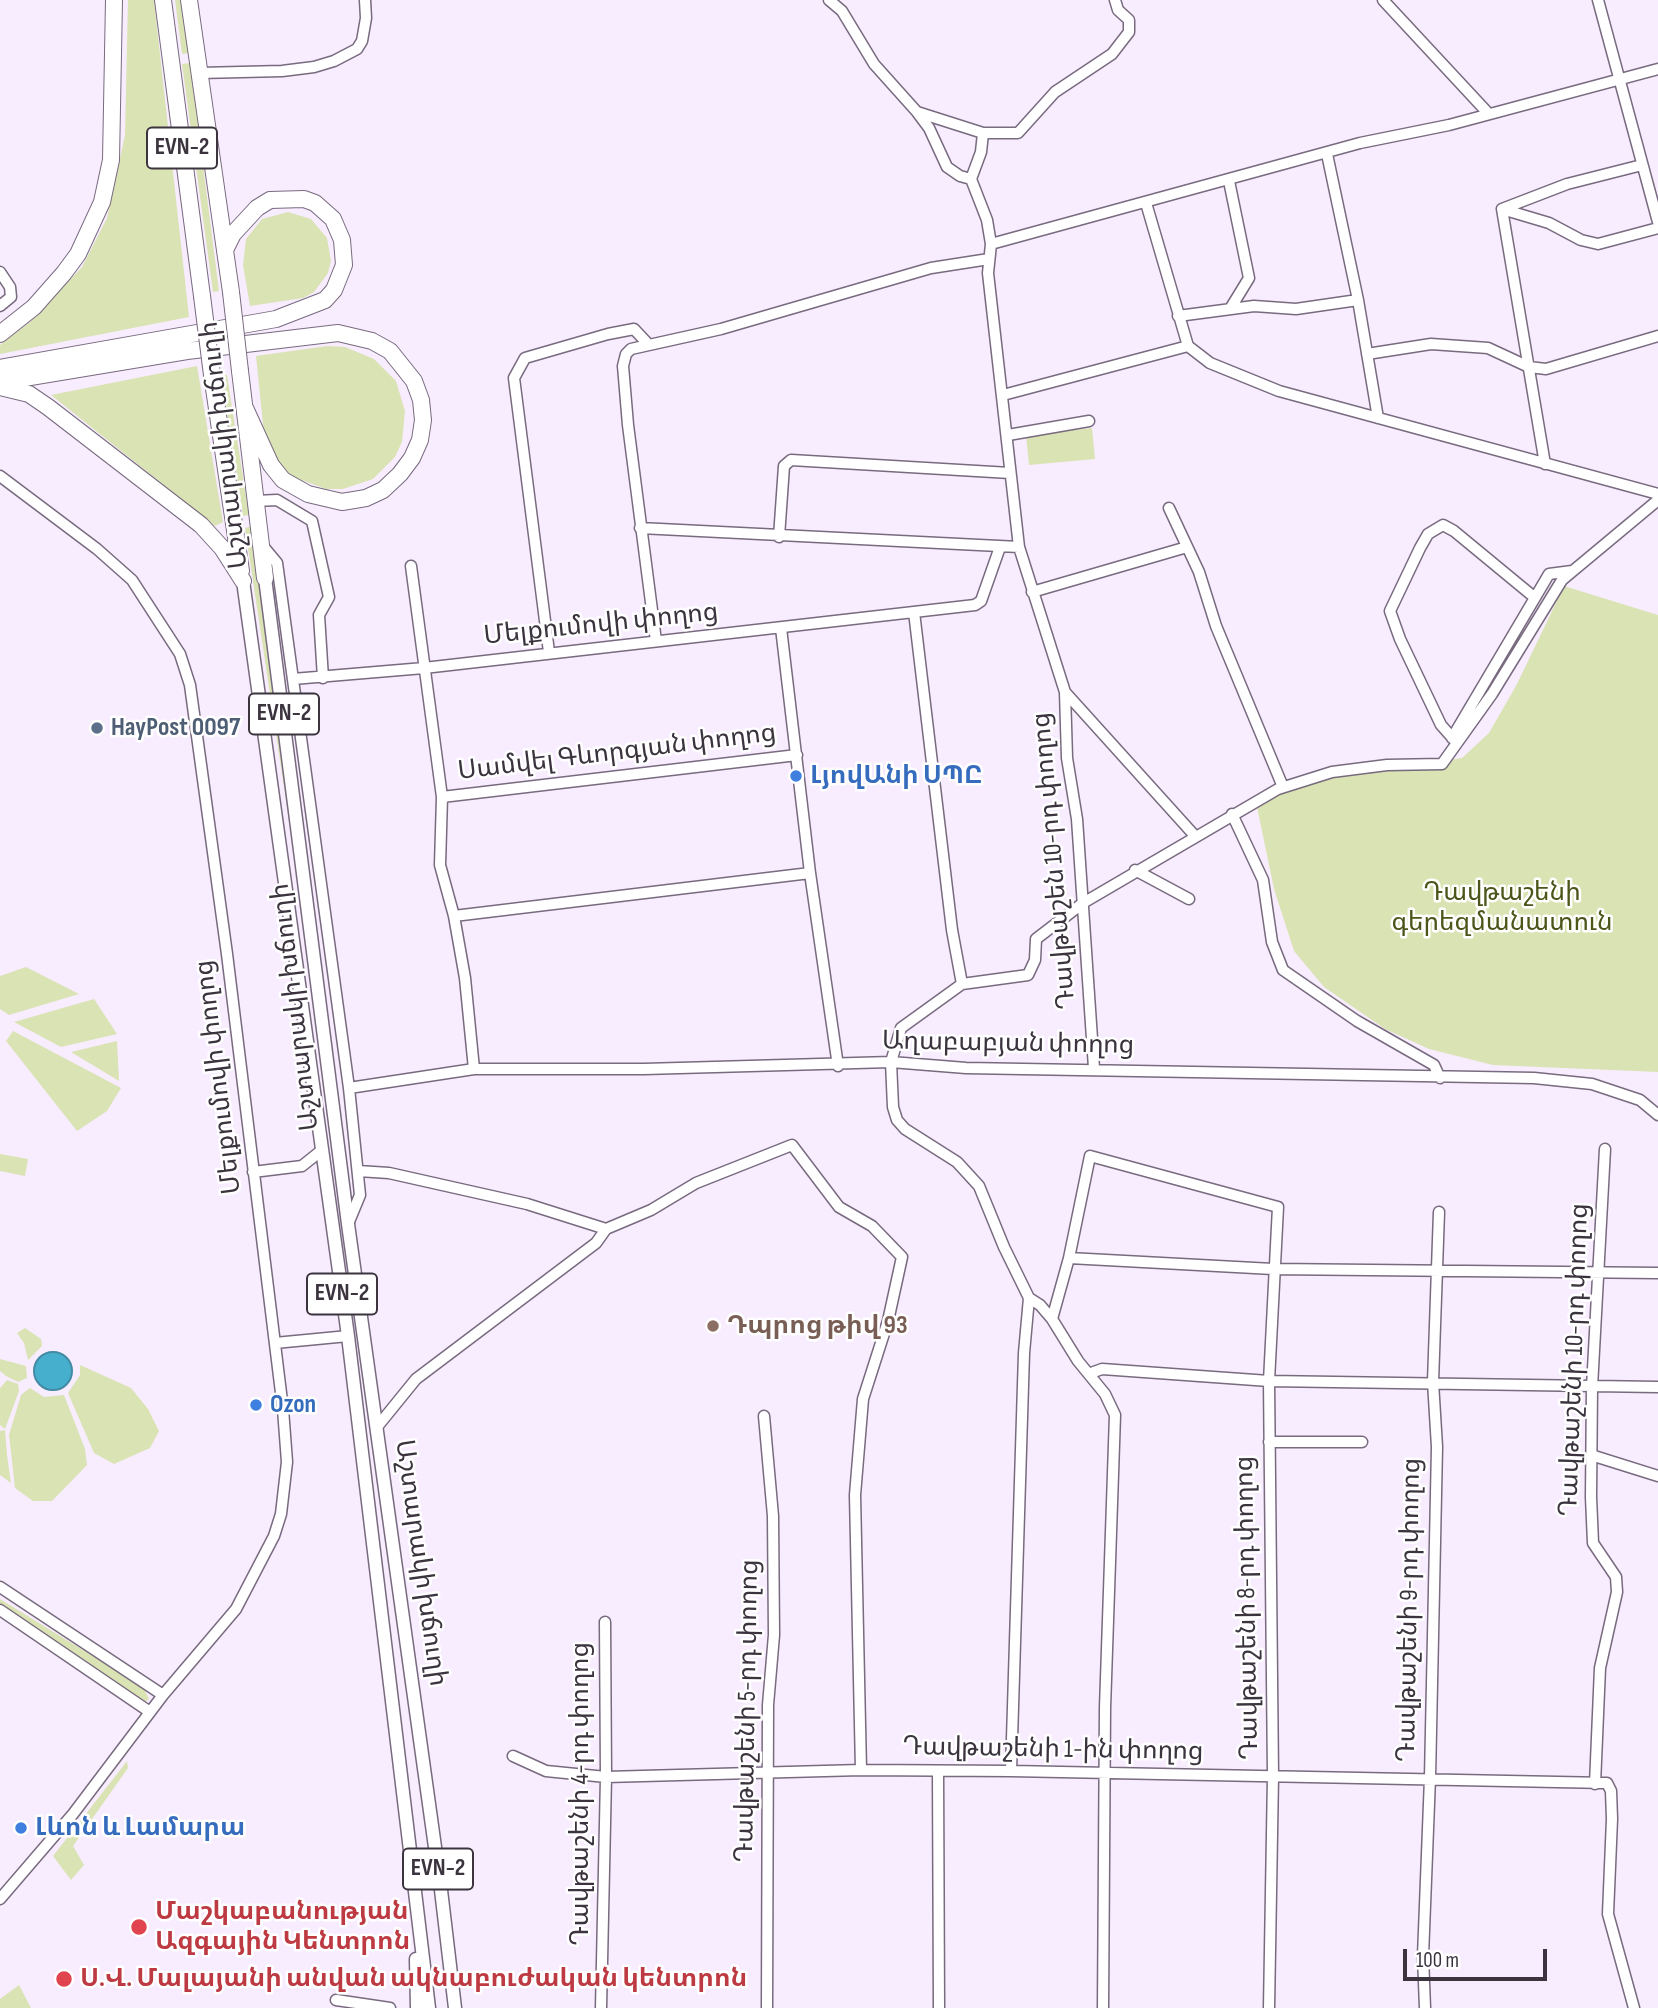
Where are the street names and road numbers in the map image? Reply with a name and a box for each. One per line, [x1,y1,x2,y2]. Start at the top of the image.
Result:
road number: EVN-2 [147,128,217,168]
street label: Աշտարակի խճուղի [194,320,256,570]
street label: Մելքումովի փողոց [482,597,720,653]
road number: EVN-2 [249,694,319,734]
street label: Դավթաշեն 10-րդ փողոց [1026,711,1084,1011]
street label: Սամվել Գևորգյան փողոց [456,718,778,788]
street label: Աշտարակի խճուղի [265,882,327,1132]
street label: Մելքումովի փողոց [189,958,249,1196]
street label: Աղաբաբյան փողոց [882,1026,1134,1062]
street label: Դավթաշենի 10-րդ փողոց [1554,1203,1596,1517]
road number: EVN-2 [307,1274,377,1314]
street label: Աշտարակի խճուղի [387,1438,453,1688]
street label: Դավթաշենի 8-րդ փողոց [1230,1455,1266,1761]
street label: Դավթաշենի 9-րդ փողոց [1392,1457,1428,1763]
street label: Դավթաշենի 5-րդ փողոց [730,1559,766,1863]
street label: Դավթաշենի 4-րդ փողոց [565,1642,597,1946]
street label: Դավթաշենի 1-ին փողոց [902,1732,1204,1768]
road number: EVN-2 [403,1848,473,1890]

